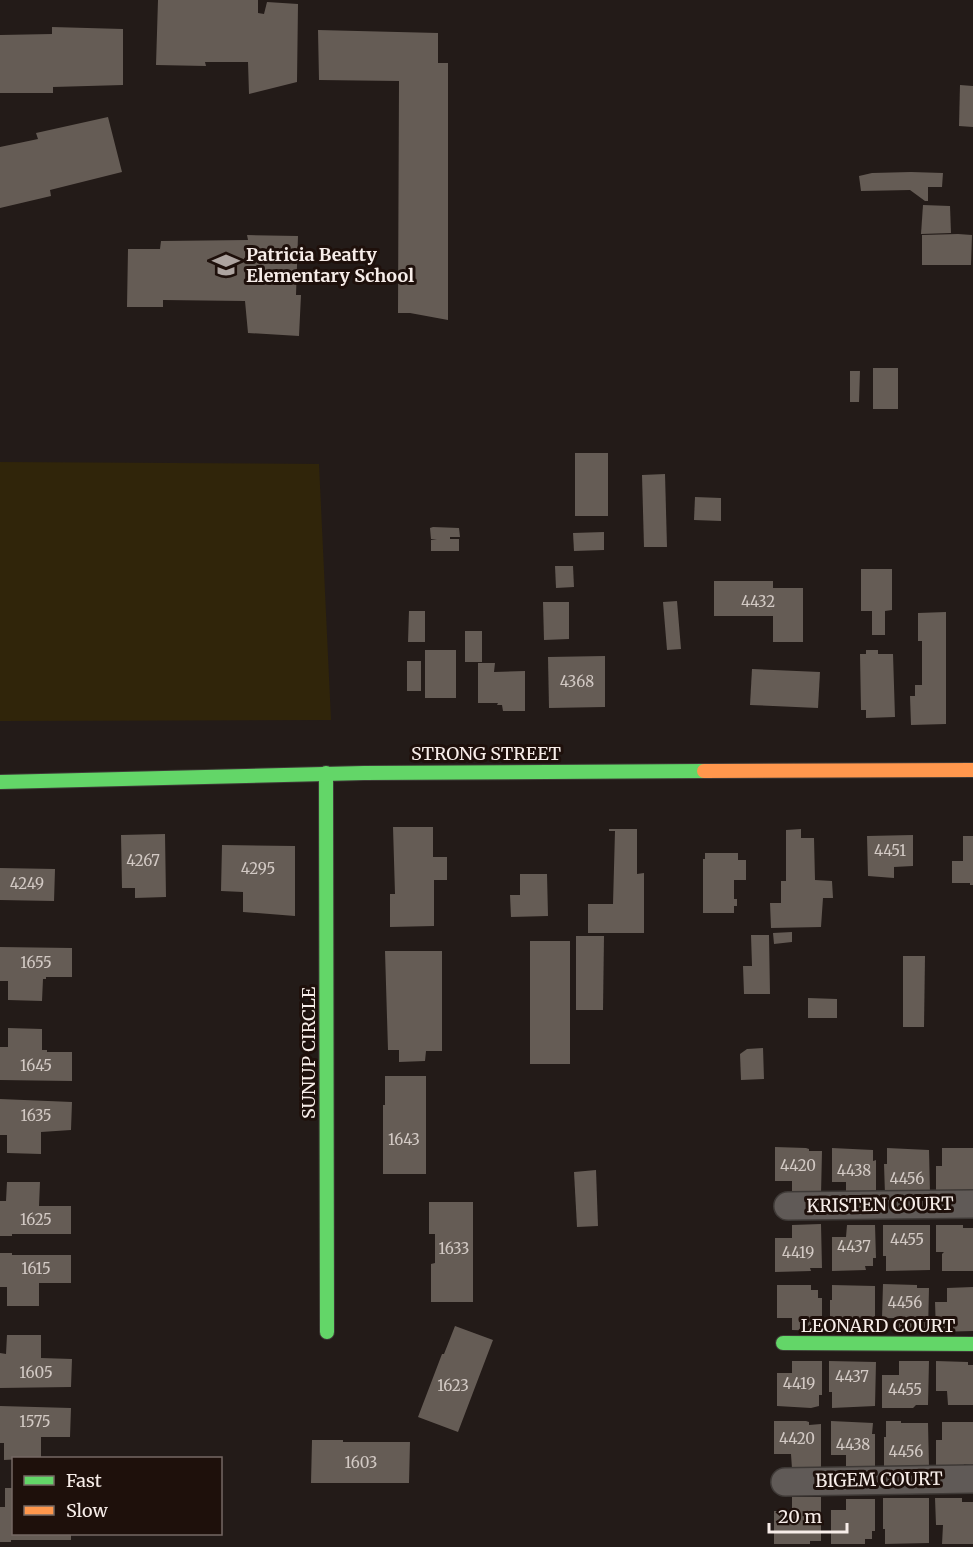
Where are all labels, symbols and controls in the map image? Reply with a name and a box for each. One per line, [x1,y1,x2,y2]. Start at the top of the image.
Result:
place label: Patricia Beatty Elementary School [246,243,414,287]
school or university icon: Patricia Beatty Elementary School [211,250,241,280]
house number: 4432 [741,592,775,611]
house number: 4368 [560,672,594,691]
street label: STRONG STREET [411,742,562,765]
house number: 4451 [874,841,906,860]
house number: 4267 [126,851,160,870]
house number: 4295 [241,859,275,878]
house number: 4249 [10,874,44,893]
house number: 1655 [20,953,52,972]
street label: SUNUP CIRCLE [297,986,320,1119]
house number: 1645 [20,1056,52,1075]
house number: 1635 [21,1106,51,1125]
house number: 1643 [388,1130,420,1149]
house number: 4420 [780,1156,816,1175]
house number: 4438 [837,1161,871,1180]
house number: 4456 [890,1169,924,1188]
street label: KRISTEN COURT [806,1192,954,1217]
house number: 1625 [20,1210,52,1229]
house number: 4455 [890,1230,924,1249]
house number: 4437 [837,1237,871,1256]
house number: 1633 [439,1239,469,1258]
house number: 4419 [782,1243,814,1262]
house number: 1615 [21,1259,51,1278]
house number: 4456 [888,1293,922,1312]
street label: LEONARD COURT [801,1314,956,1337]
house number: 1605 [19,1363,53,1382]
house number: 4437 [835,1367,869,1386]
house number: 4419 [783,1374,815,1393]
house number: 1623 [437,1376,469,1395]
house number: 4455 [888,1380,922,1399]
house number: 1575 [19,1412,51,1431]
house number: 4420 [779,1429,815,1448]
house number: 4438 [836,1435,870,1454]
house number: 4456 [889,1442,923,1461]
house number: 1603 [345,1453,377,1472]
legend [12,1457,222,1535]
street label: BIGEM COURT [815,1467,943,1492]
text: Fast [66,1469,102,1492]
scale bar [769,1496,847,1534]
text: Slow [66,1499,109,1522]
text: 20 m [778,1505,822,1528]

